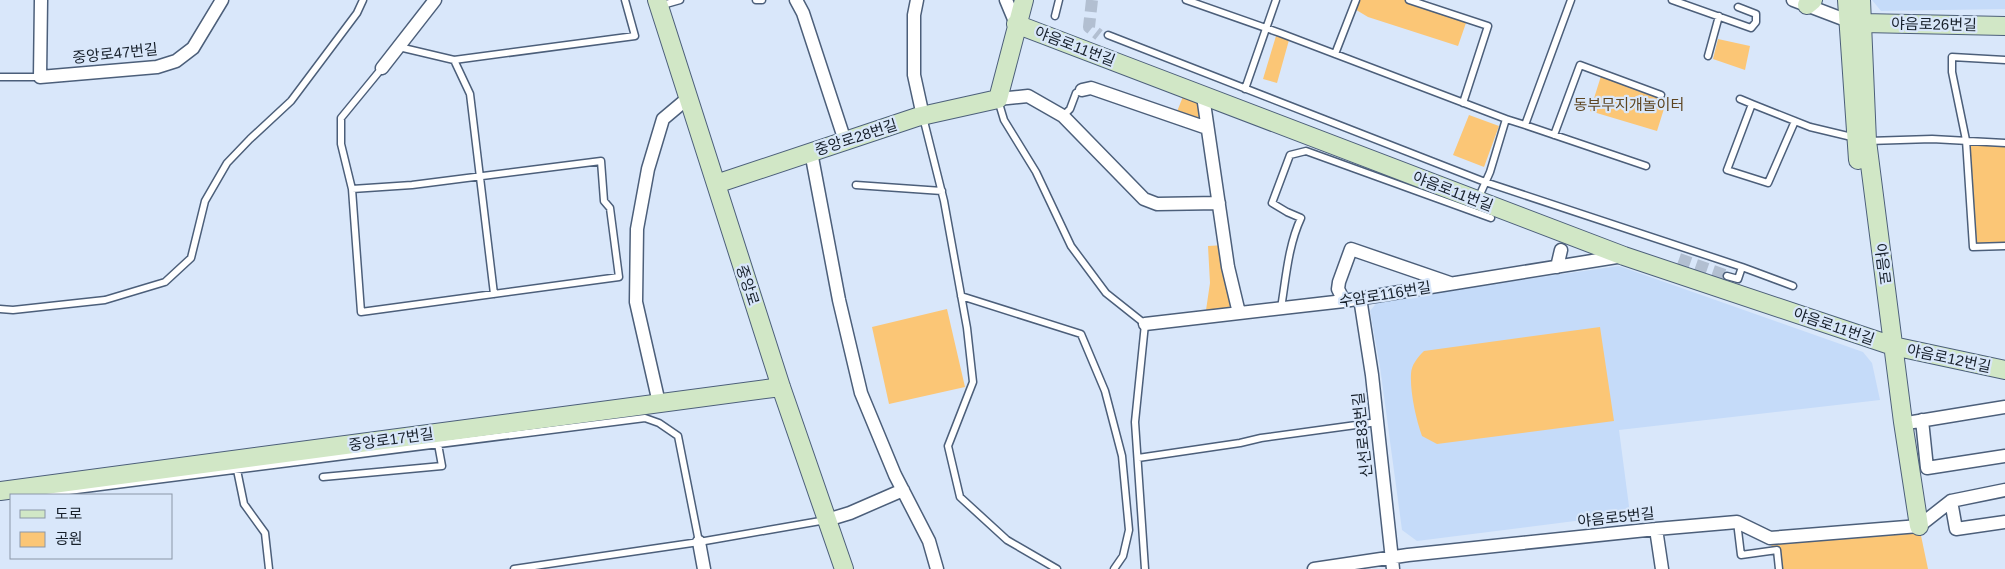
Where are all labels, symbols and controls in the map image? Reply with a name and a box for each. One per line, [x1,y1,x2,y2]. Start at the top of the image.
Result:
street label: 야음로26번길 [1891,15,1977,33]
street label: 야음로11번길 [1032,23,1118,69]
street label: 중앙로47번길 [72,40,158,66]
park label: 동부무지개놀이터 [1574,96,1684,113]
street label: 중앙로28번길 [813,116,899,158]
street label: 야음로11번길 [1410,168,1496,214]
street label: 야음로 [1872,242,1894,286]
street label: 중앙로 [734,263,762,307]
street label: 수암로116번길 [1338,278,1432,310]
street label: 야음로11번길 [1791,304,1877,348]
street label: 야음로12번길 [1905,341,1993,375]
street label: 신선로83번길 [1349,392,1375,478]
street label: 중앙로17번길 [347,425,435,453]
legend [10,494,172,559]
text: 도로 [55,505,83,522]
street label: 야음로5번길 [1577,505,1655,529]
text: 공원 [55,530,83,547]

